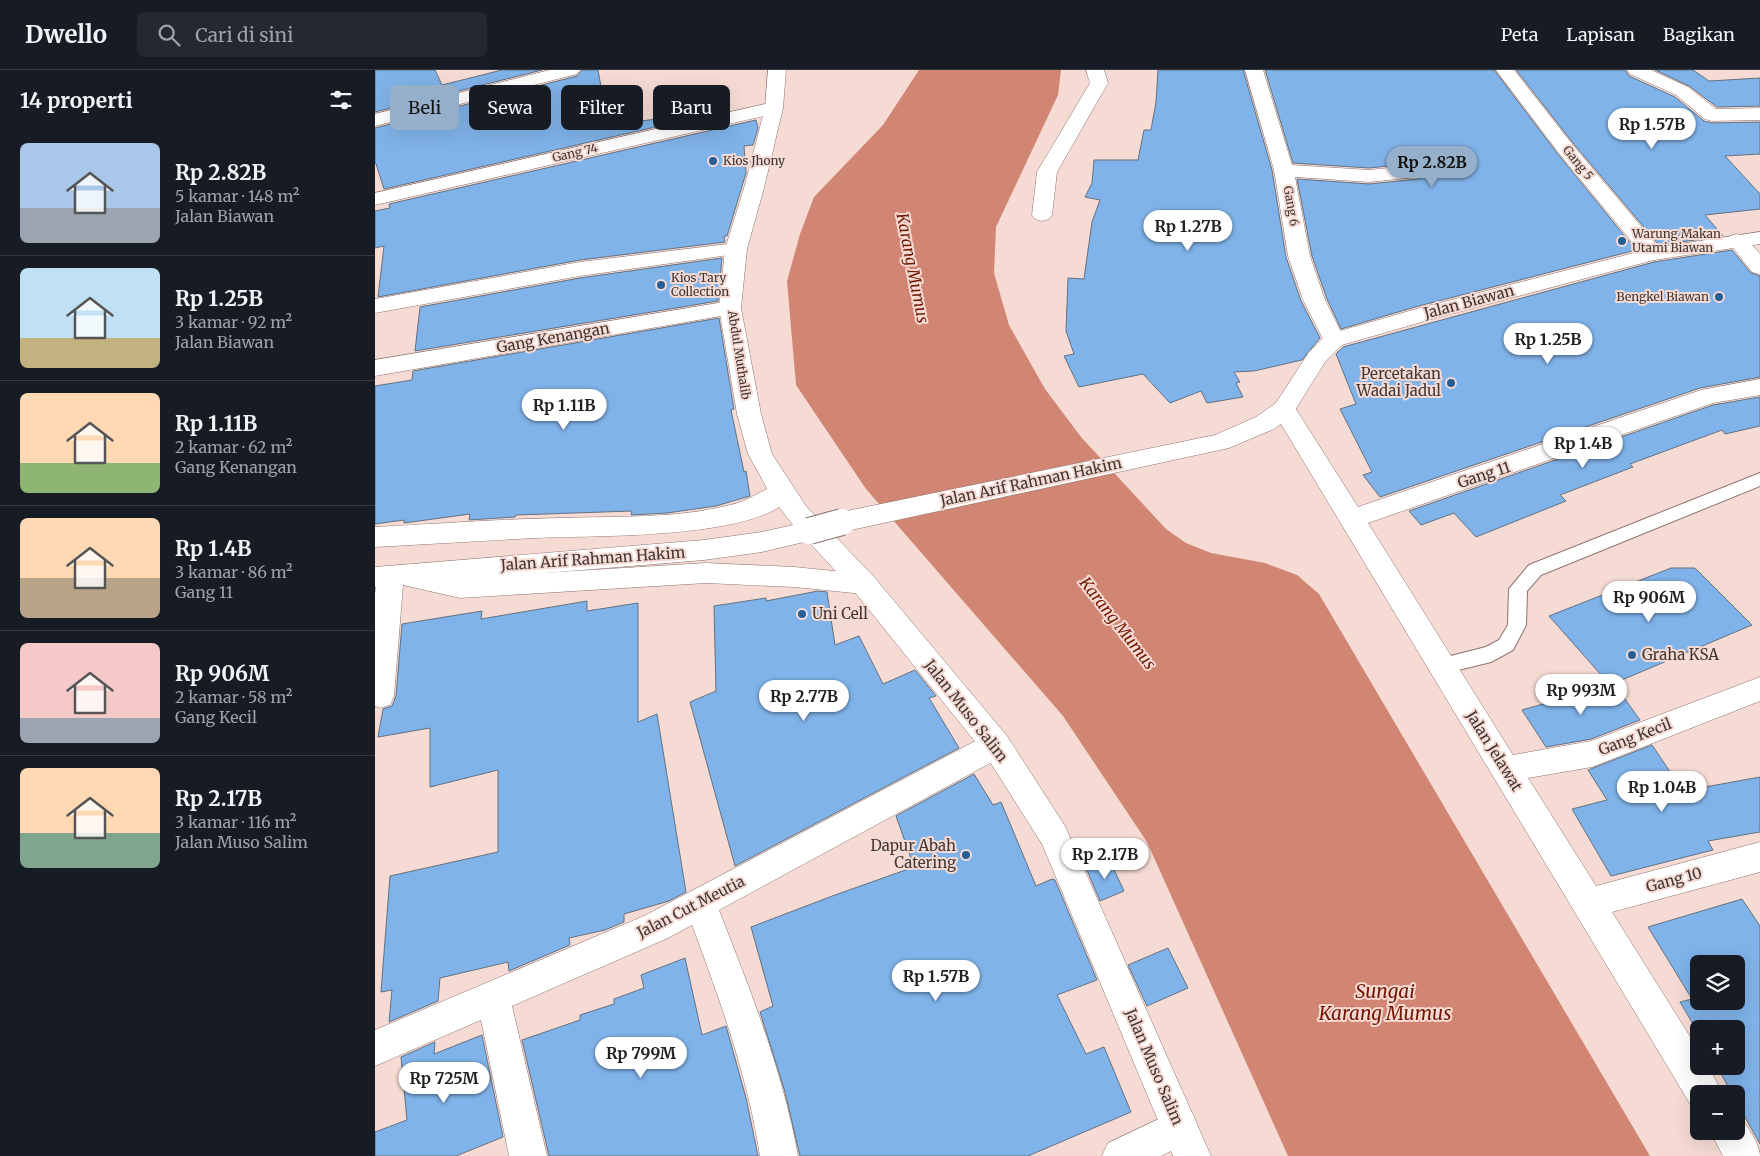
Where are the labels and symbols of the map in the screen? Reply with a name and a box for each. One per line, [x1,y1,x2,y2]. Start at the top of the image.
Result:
pin: Rp 1.57B [1600,108,1704,150]
street label: Gang 74 [551,140,600,165]
street label: Gang 5 [1560,142,1597,183]
pin: Rp 2.82B [1380,146,1484,188]
place label: Kios Jhony [723,153,785,168]
marker: Kios Jhony [707,155,719,167]
street label: Gang 6 [1281,185,1302,227]
water label: Karang Mumus [892,210,934,325]
pin: Rp 1.27B [1136,210,1240,252]
place label: Warung Makan Utami Biawan [1631,226,1721,255]
marker: Warung Makan Utami Biawan [1616,235,1628,247]
place label: Kios Tary Collection [671,270,729,299]
marker: Kios Tary Collection [655,279,667,291]
street label: Jalan Biawan [1421,280,1516,323]
place label: Bengkel Biawan [1617,289,1709,304]
marker: Bengkel Biawan [1713,291,1725,303]
street label: Abdul Muthalib [725,308,754,400]
street label: Gang Kenangan [495,318,611,357]
pin: Rp 1.25B [1496,322,1600,365]
place label: Percetakan Wadai Jadul [1356,364,1441,400]
marker: Percetakan Wadai Jadul [1445,377,1457,389]
pin: Rp 1.11B [512,388,616,431]
pin: Rp 1.4B [1537,426,1629,469]
street label: Jalan Arif Rahman Hakim [937,453,1123,510]
street label: Gang 11 [1455,457,1513,492]
street label: Jalan Arif Rahman Hakim [499,543,686,574]
water label: Karang Mumus [1075,572,1160,673]
pin: Rp 906M [1603,580,1695,623]
place label: Uni Cell [812,604,868,623]
marker: Uni Cell [796,608,808,620]
place label: Graha KSA [1642,645,1719,664]
marker: Graha KSA [1626,649,1638,661]
street label: Jalan Muso Salim [920,655,1012,766]
pin: Rp 993M [1535,674,1627,716]
pin: Rp 2.77B [752,680,856,722]
street label: Jalan Jelawat [1462,706,1527,795]
street label: Gang Kecil [1596,714,1674,759]
pin: Rp 1.04B [1610,770,1714,813]
place label: Dapur Abah Catering [870,836,956,872]
pin: Rp 2.17B [1053,838,1157,880]
marker: Dapur Abah Catering [960,849,972,861]
street label: Gang 10 [1644,863,1704,896]
street label: Jalan Cut Meutia [633,871,748,942]
pin: Rp 1.57B [884,960,988,1002]
water label: Sungai Karang Mumus [1318,979,1451,1025]
street label: Jalan Muso Salim [1121,1005,1188,1128]
pin: Rp 799M [595,1036,687,1079]
pin: Rp 725M [398,1062,490,1104]

